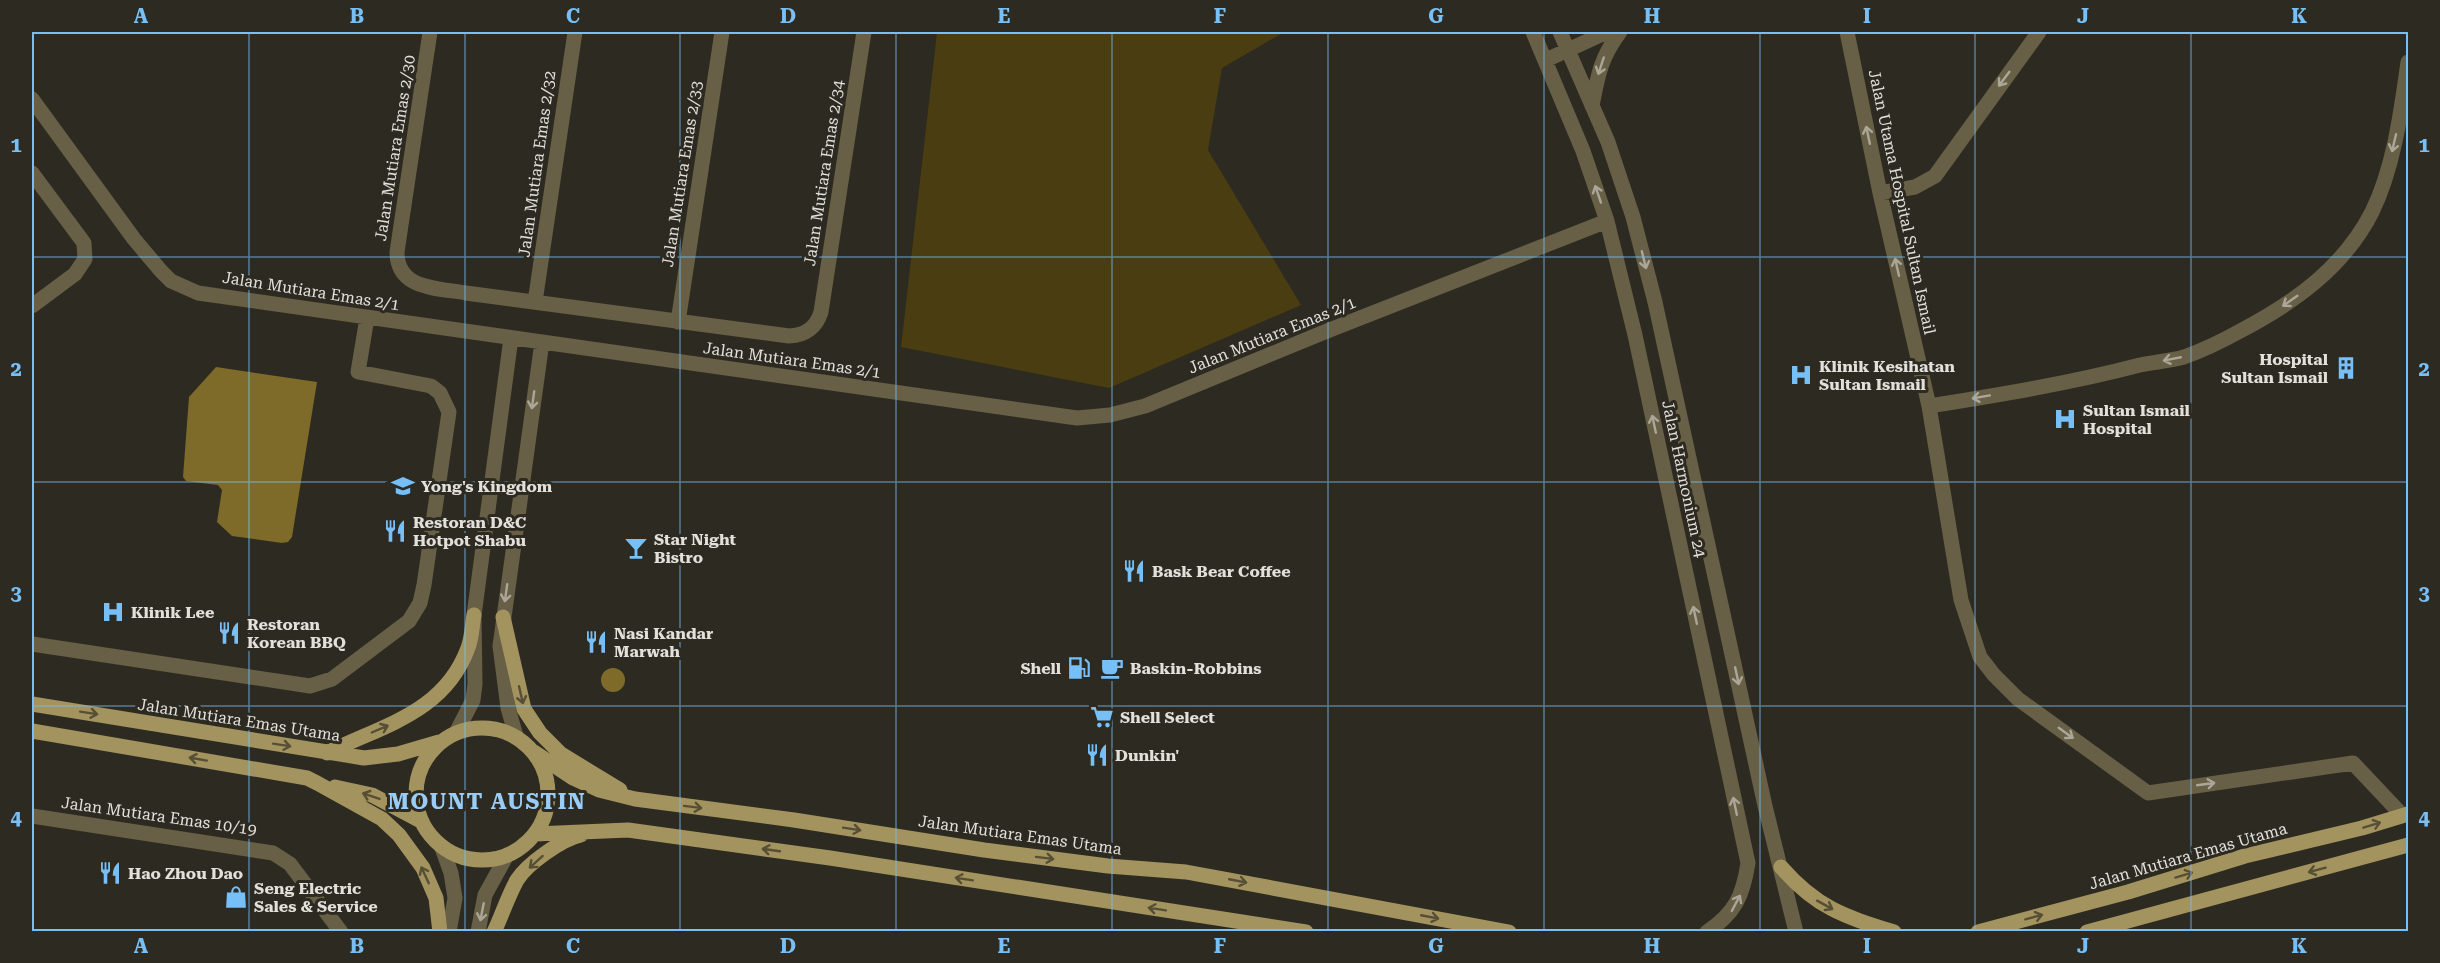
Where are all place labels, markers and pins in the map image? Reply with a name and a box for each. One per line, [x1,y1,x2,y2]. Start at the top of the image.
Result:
place label: Hospital Sultan Ismail [2221,350,2329,387]
building icon: Hospital Sultan Ismail [2333,355,2359,381]
place label: Klinik Kesihatan Sultan Ismail [1819,357,1955,394]
hospital icon: Klinik Kesihatan Sultan Ismail [1788,362,1814,388]
place label: Sultan Ismail Hospital [2083,401,2190,438]
hospital icon: Sultan Ismail Hospital [2052,406,2078,432]
school or university icon: Yong's Kingdom [390,473,416,499]
place label: Yong's Kingdom [421,477,553,496]
place label: Restoran D&C Hotpot Shabu [413,513,526,550]
restaurant icon: Restoran D&C Hotpot Shabu [382,518,408,544]
place label: Star Night Bistro [654,530,737,567]
bar icon: Star Night Bistro [623,535,649,561]
restaurant icon: Bask Bear Coffee [1121,558,1147,584]
place label: Bask Bear Coffee [1152,562,1291,581]
hospital icon: Klinik Lee [100,599,126,625]
place label: Klinik Lee [131,603,214,622]
place label: Restoran Korean BBQ [247,615,346,652]
restaurant icon: Restoran Korean BBQ [216,620,242,646]
place label: Nasi Kandar Marwah [614,624,713,661]
restaurant icon: Nasi Kandar Marwah [583,629,609,655]
fuel station icon: Shell [1066,655,1092,681]
cafe icon: Baskin-Robbins [1099,655,1125,681]
place label: Shell [1020,659,1062,678]
place label: Baskin-Robbins [1130,659,1261,678]
supermarket icon: Shell Select [1089,704,1115,730]
place label: Shell Select [1120,708,1215,727]
restaurant icon: Dunkin' [1084,742,1110,768]
place label: Dunkin' [1115,746,1179,765]
restaurant icon: Hao Zhou Dao [97,860,123,886]
place label: Hao Zhou Dao [128,864,243,883]
place label: Seng Electric Sales & Service [254,879,378,916]
shop icon: Seng Electric Sales & Service [223,884,249,910]

